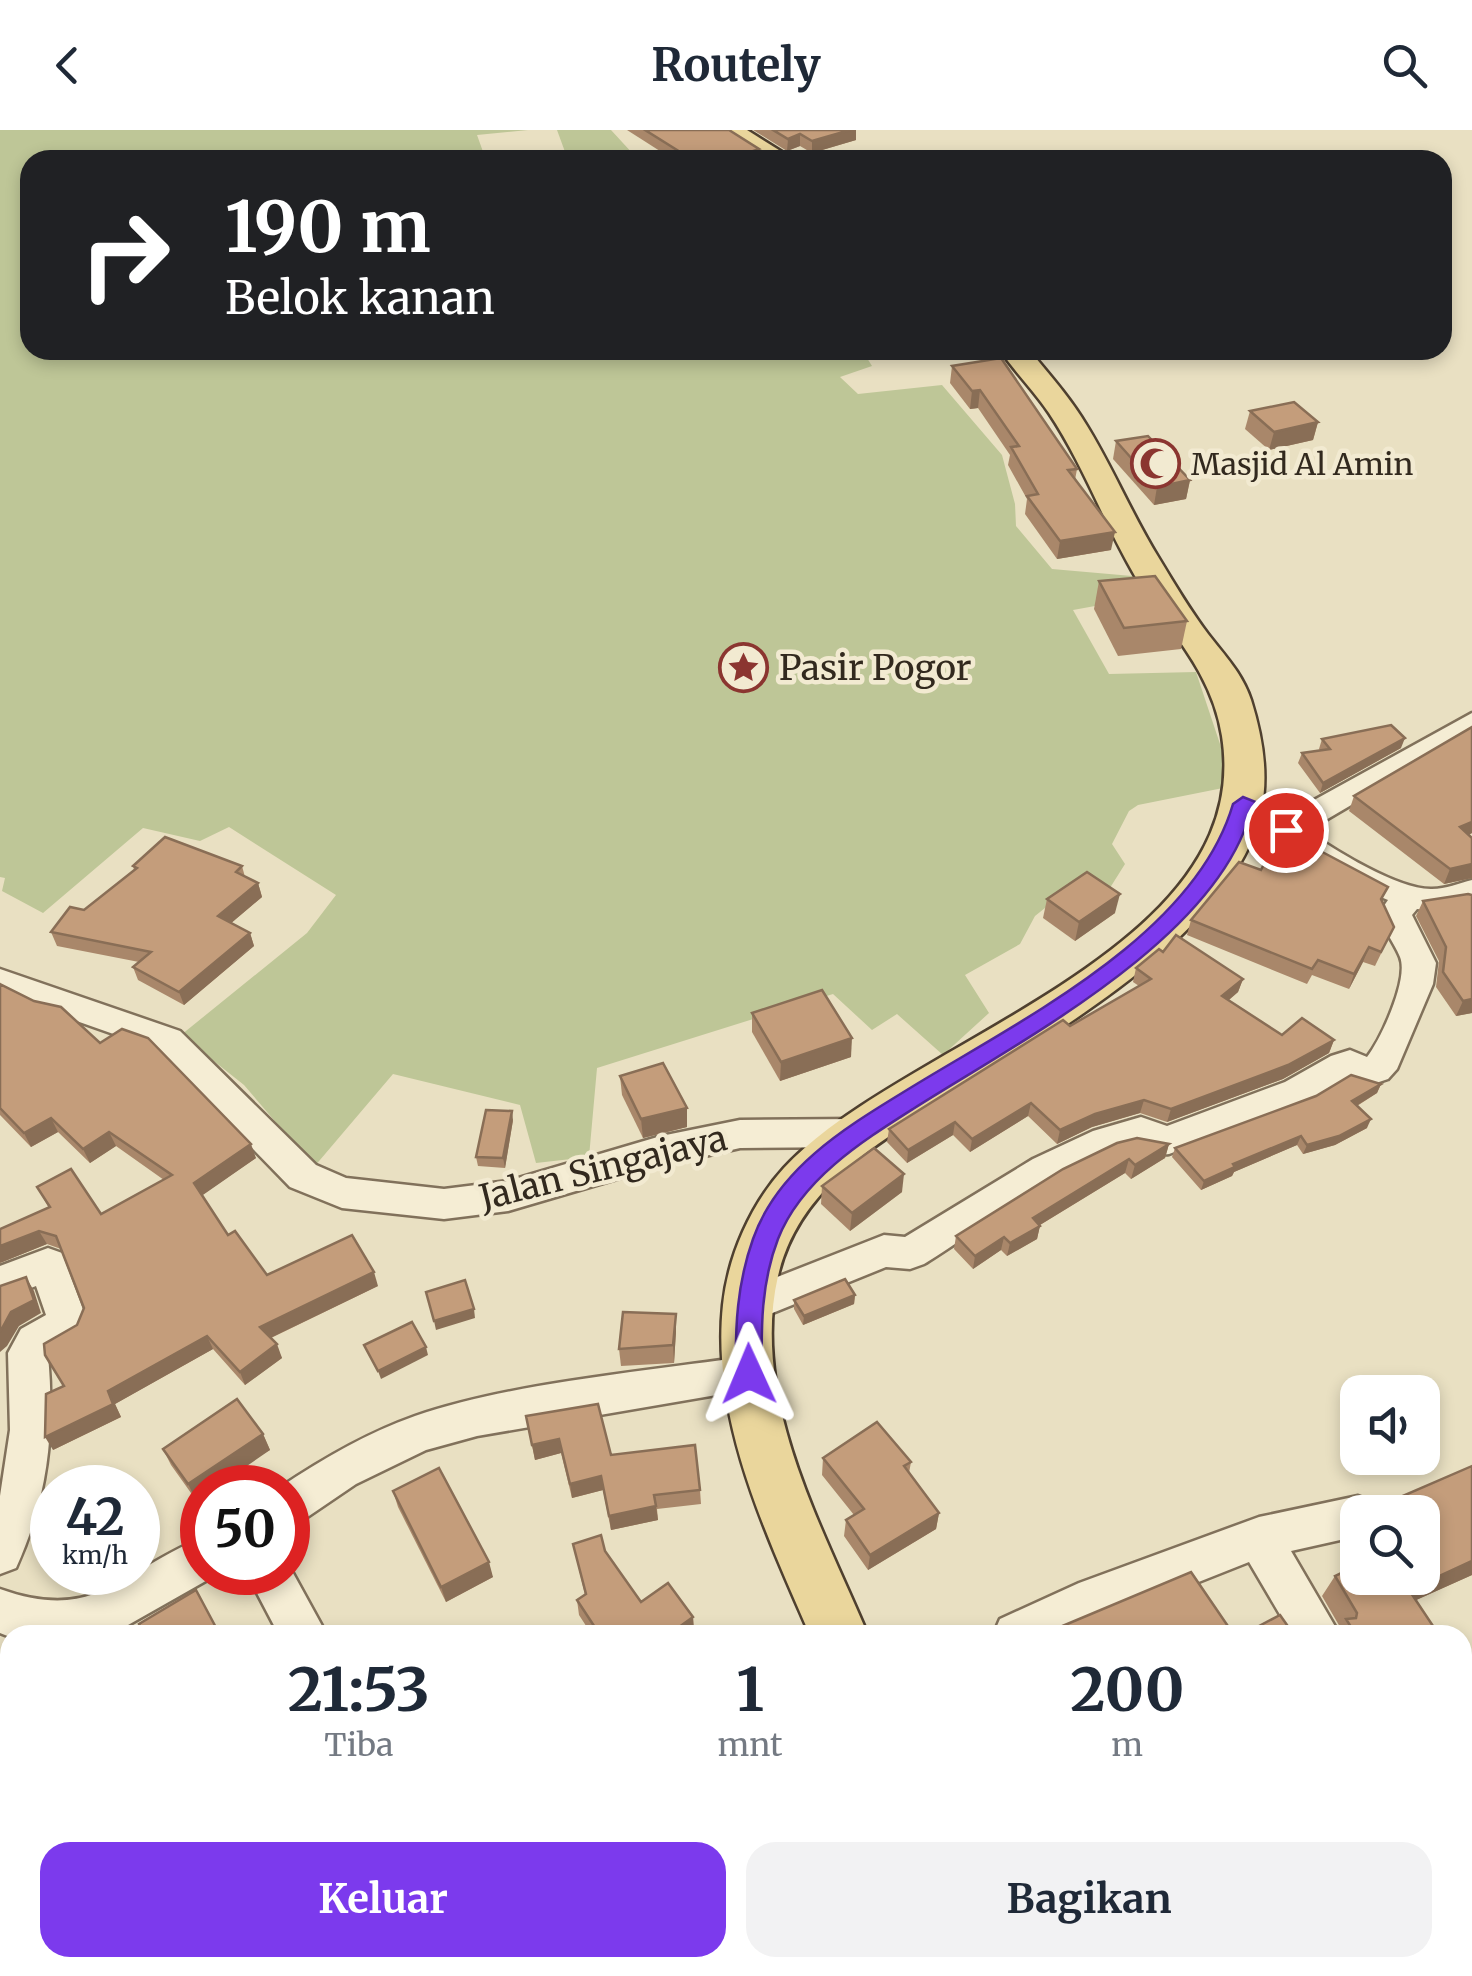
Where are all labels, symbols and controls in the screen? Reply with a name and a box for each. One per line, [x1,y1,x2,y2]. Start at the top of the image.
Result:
text: Routely [651,37,821,93]
icon: back [40,38,95,93]
icon: search [1377,38,1432,93]
text: 190 m [225,183,431,271]
icon: right [60,190,190,320]
text: Belok kanan [225,270,495,326]
mosque icon: Masjid Al Amin [1130,438,1182,490]
place label: Masjid Al Amin [1191,445,1414,483]
place icon: Pasir Pogor [718,642,770,694]
place label: Pasir Pogor [779,646,971,690]
pin [1244,788,1329,873]
icon: arrive [1259,803,1314,858]
street label: Jalan Singajaya [474,1116,731,1220]
position arrow [697,1322,801,1426]
map controls [1340,1375,1440,1595]
button: sound [1340,1375,1440,1475]
speed limit sign: 50 [180,1465,310,1595]
text: 42 [65,1486,125,1549]
button: search [1340,1495,1440,1595]
text: km/h [62,1539,128,1571]
text: 21:53 [288,1652,430,1727]
text: 1 [736,1652,764,1727]
text: 200 [1070,1652,1184,1727]
text: Tiba [324,1725,393,1765]
text: mnt [718,1725,783,1765]
text: m [1111,1725,1143,1765]
button: Keluar [40,1842,726,1957]
button: Bagikan [746,1842,1432,1957]

